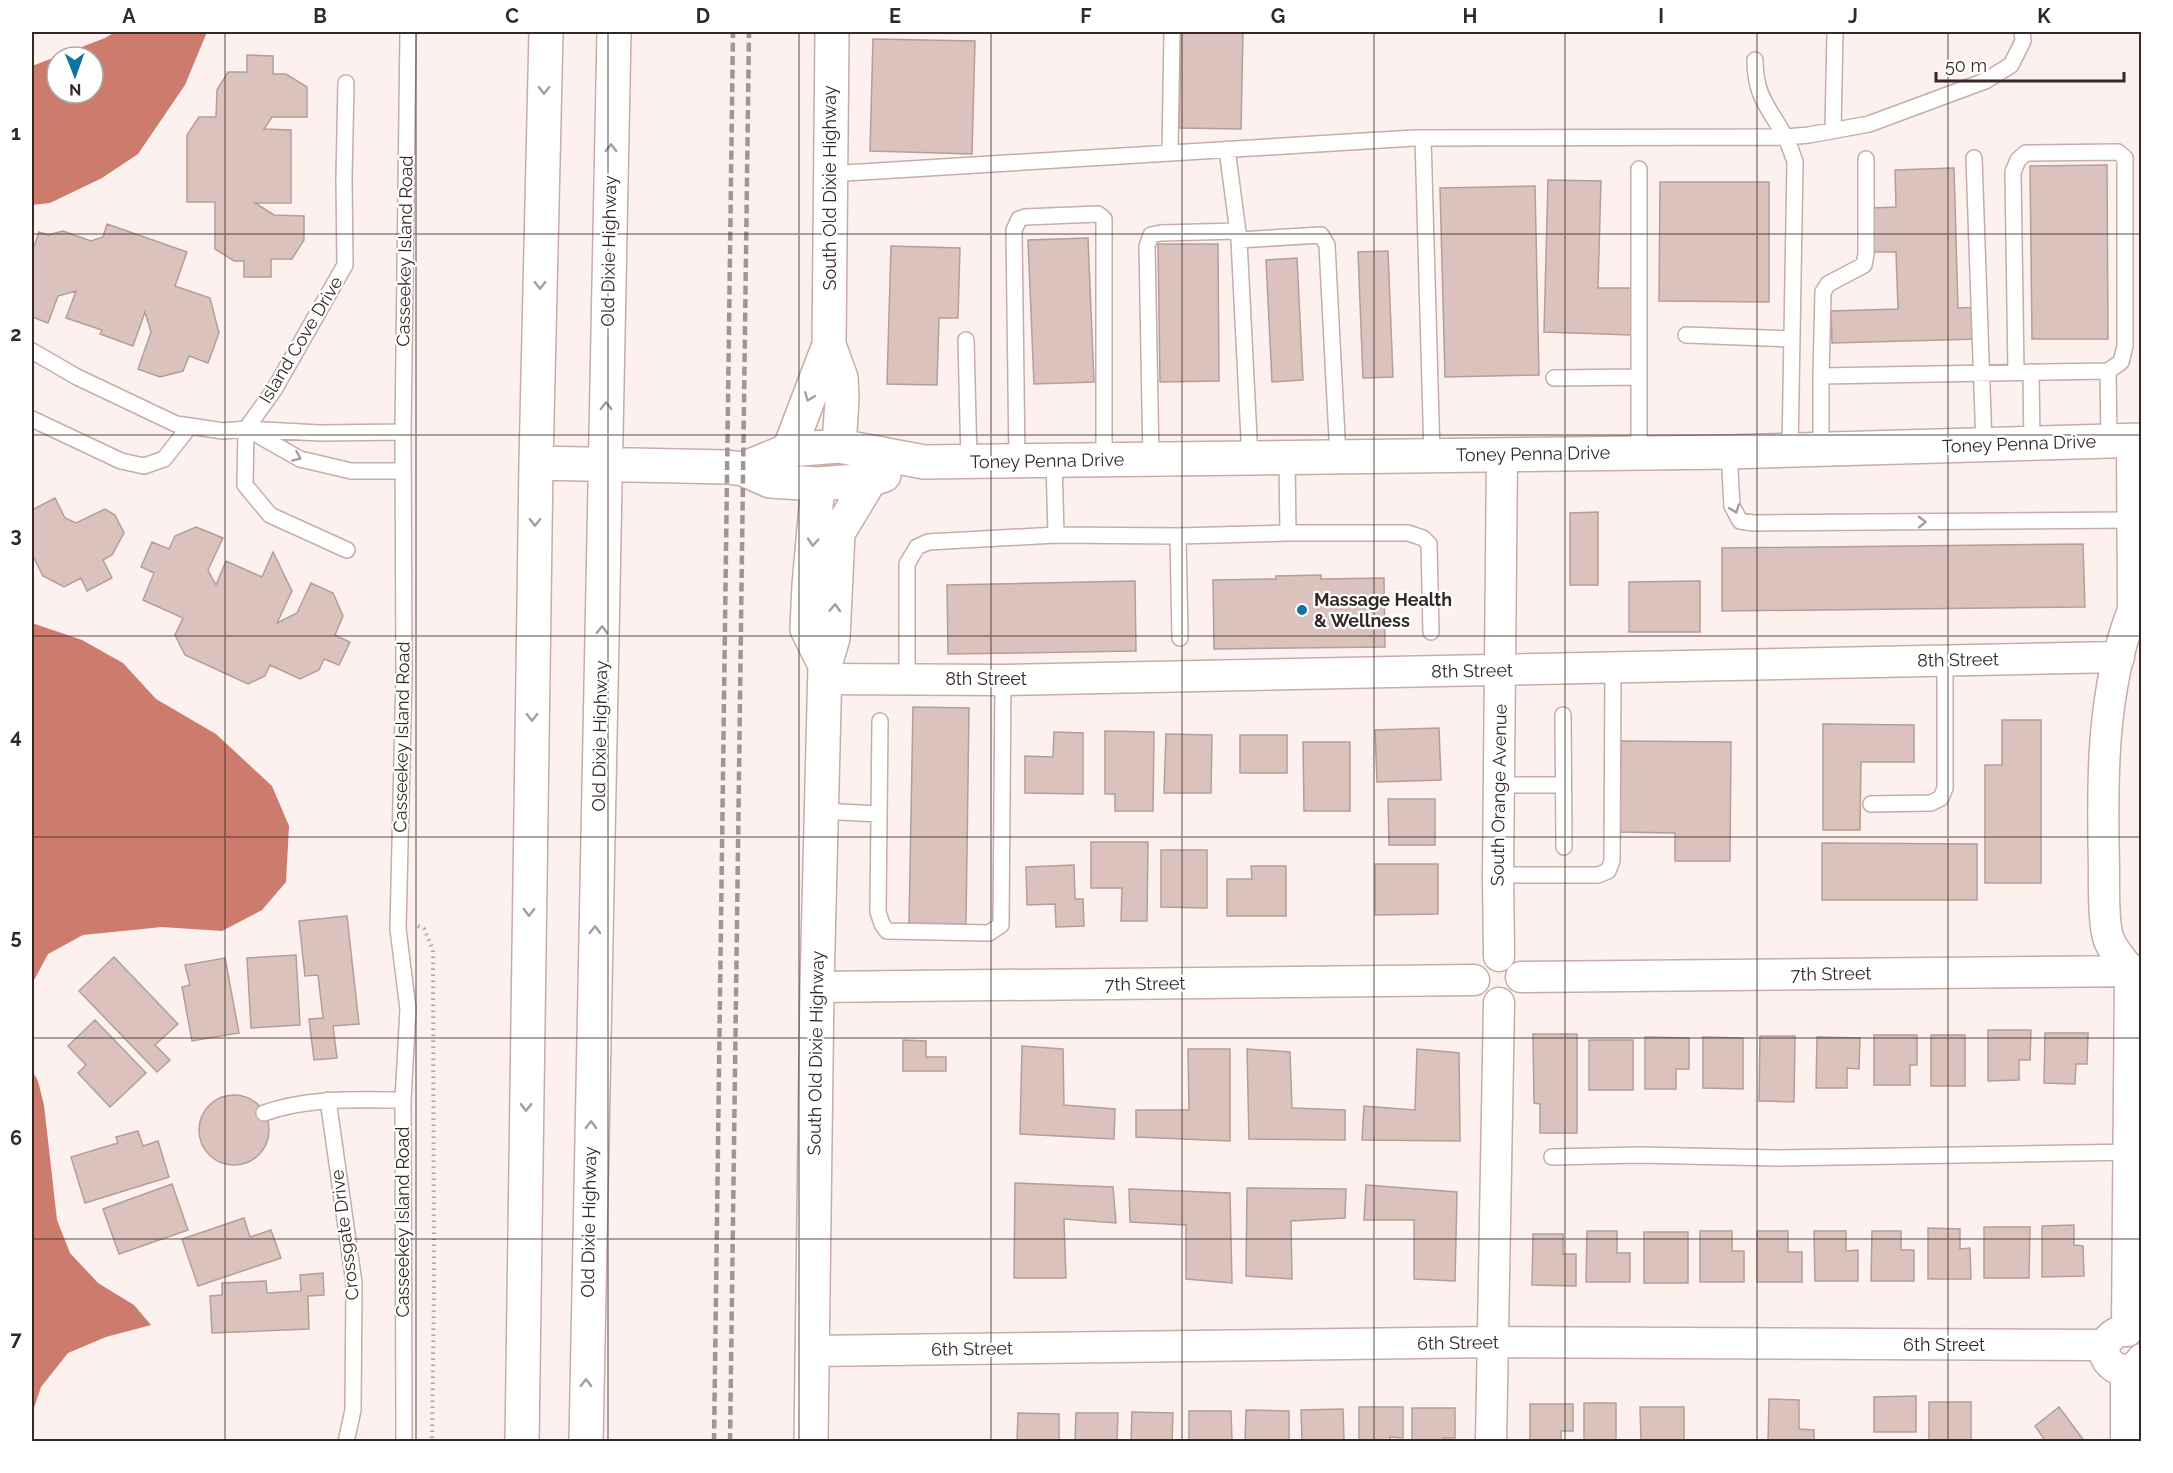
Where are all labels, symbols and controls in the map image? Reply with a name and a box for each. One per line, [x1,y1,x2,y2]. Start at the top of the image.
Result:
text: A [122,4,136,28]
text: B [313,4,327,28]
text: C [505,4,519,28]
text: D [696,4,710,28]
text: E [889,4,901,28]
text: F [1080,4,1092,28]
text: G [1271,4,1285,28]
text: H [1463,4,1477,28]
text: I [1658,4,1664,28]
text: J [1848,4,1858,28]
text: K [2037,4,2051,28]
north arrow [45,45,105,105]
scale bar [1936,45,2124,83]
text: 50 m [1945,55,1987,76]
text: N [69,80,82,99]
one-way arrow [538,85,551,94]
street label: South Old Dixie Highway [819,85,840,290]
text: 1 [11,121,21,145]
one-way arrow [605,143,618,152]
street label: Casseekey Island Road [392,155,417,347]
street label: Old Dixie Highway [597,175,620,327]
street label: Island Cove Drive [254,272,347,407]
one-way arrow [533,280,546,289]
text: 2 [10,322,22,346]
one-way arrow [804,391,816,402]
one-way arrow [600,401,612,410]
street label: Toney Penna Drive [1942,430,2097,457]
street label: Toney Penna Drive [1456,442,1611,465]
one-way arrow [291,449,302,461]
street label: Toney Penna Drive [970,449,1125,472]
one-way arrow [1728,504,1741,514]
one-way arrow [1917,516,1926,528]
one-way arrow [529,517,541,526]
text: 3 [10,523,22,547]
one-way arrow [807,537,820,547]
place label: Massage Health & Wellness [1314,589,1452,631]
marker: Massage Health & Wellness [1295,603,1309,617]
one-way arrow [828,604,841,613]
one-way arrow [596,626,608,635]
street label: Casseekey Island Road [389,641,414,833]
street label: 8th Street [1917,648,1999,671]
street label: 8th Street [1431,659,1513,682]
street label: Old Dixie Highway [588,660,611,812]
street label: 8th Street [945,668,1027,689]
street label: South Orange Avenue [1486,703,1511,886]
one-way arrow [526,712,538,721]
text: 4 [10,724,22,748]
one-way arrow [523,907,535,916]
text: 5 [10,925,22,949]
one-way arrow [589,926,602,935]
street label: South Old Dixie Highway [803,950,828,1156]
street label: 7th Street [1790,962,1871,985]
street label: 7th Street [1104,972,1185,995]
one-way arrow [520,1102,533,1111]
one-way arrow [585,1121,597,1130]
text: 6 [10,1126,22,1150]
street label: Casseekey Island Road [392,1126,413,1318]
street label: Old Dixie Highway [577,1146,600,1298]
street label: Crossgate Drive [326,1168,363,1302]
text: 7 [10,1327,22,1351]
street label: 6th Street [1417,1331,1499,1354]
street label: 6th Street [1903,1334,1985,1355]
street label: 6th Street [931,1337,1013,1360]
one-way arrow [580,1379,592,1388]

